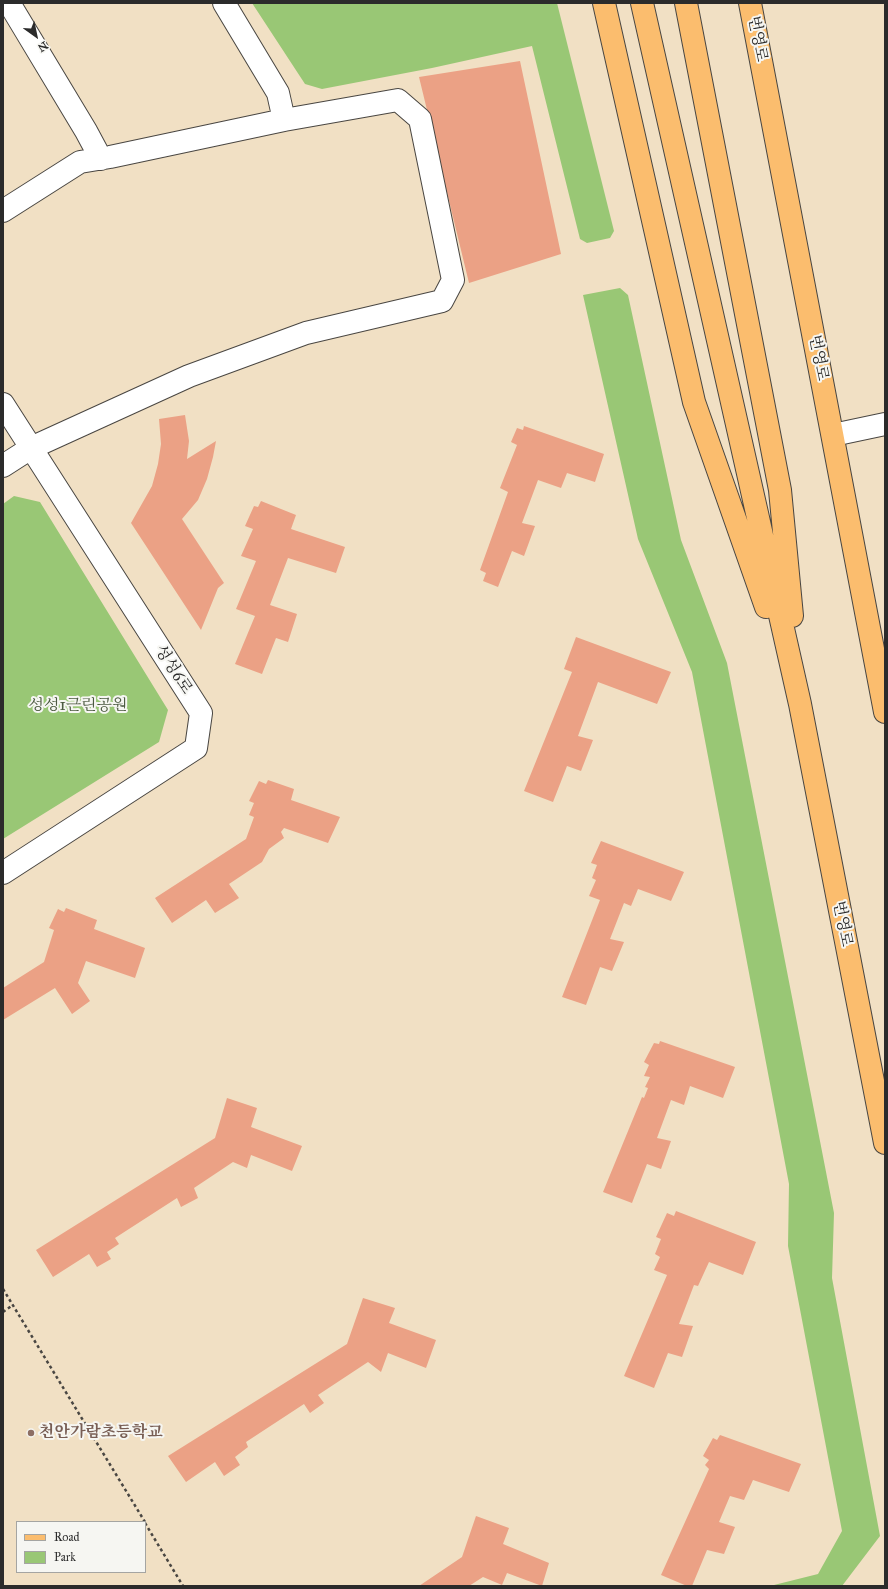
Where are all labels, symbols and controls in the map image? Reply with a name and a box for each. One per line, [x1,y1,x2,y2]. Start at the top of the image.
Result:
street label: 번영로 [743,14,771,64]
north arrow [16,16,56,56]
text: N [35,38,50,54]
street label: 번영로 [804,333,832,383]
street label: 성성6로 [150,642,196,698]
park label: 성성1근린공원 [28,696,128,716]
street label: 번영로 [828,899,856,949]
place label: 천안가람초등학교 [39,1423,163,1443]
marker: 천안가람초등학교 [26,1428,36,1438]
legend [16,1521,146,1573]
text: Road [54,1530,80,1544]
text: Park [54,1550,76,1564]

